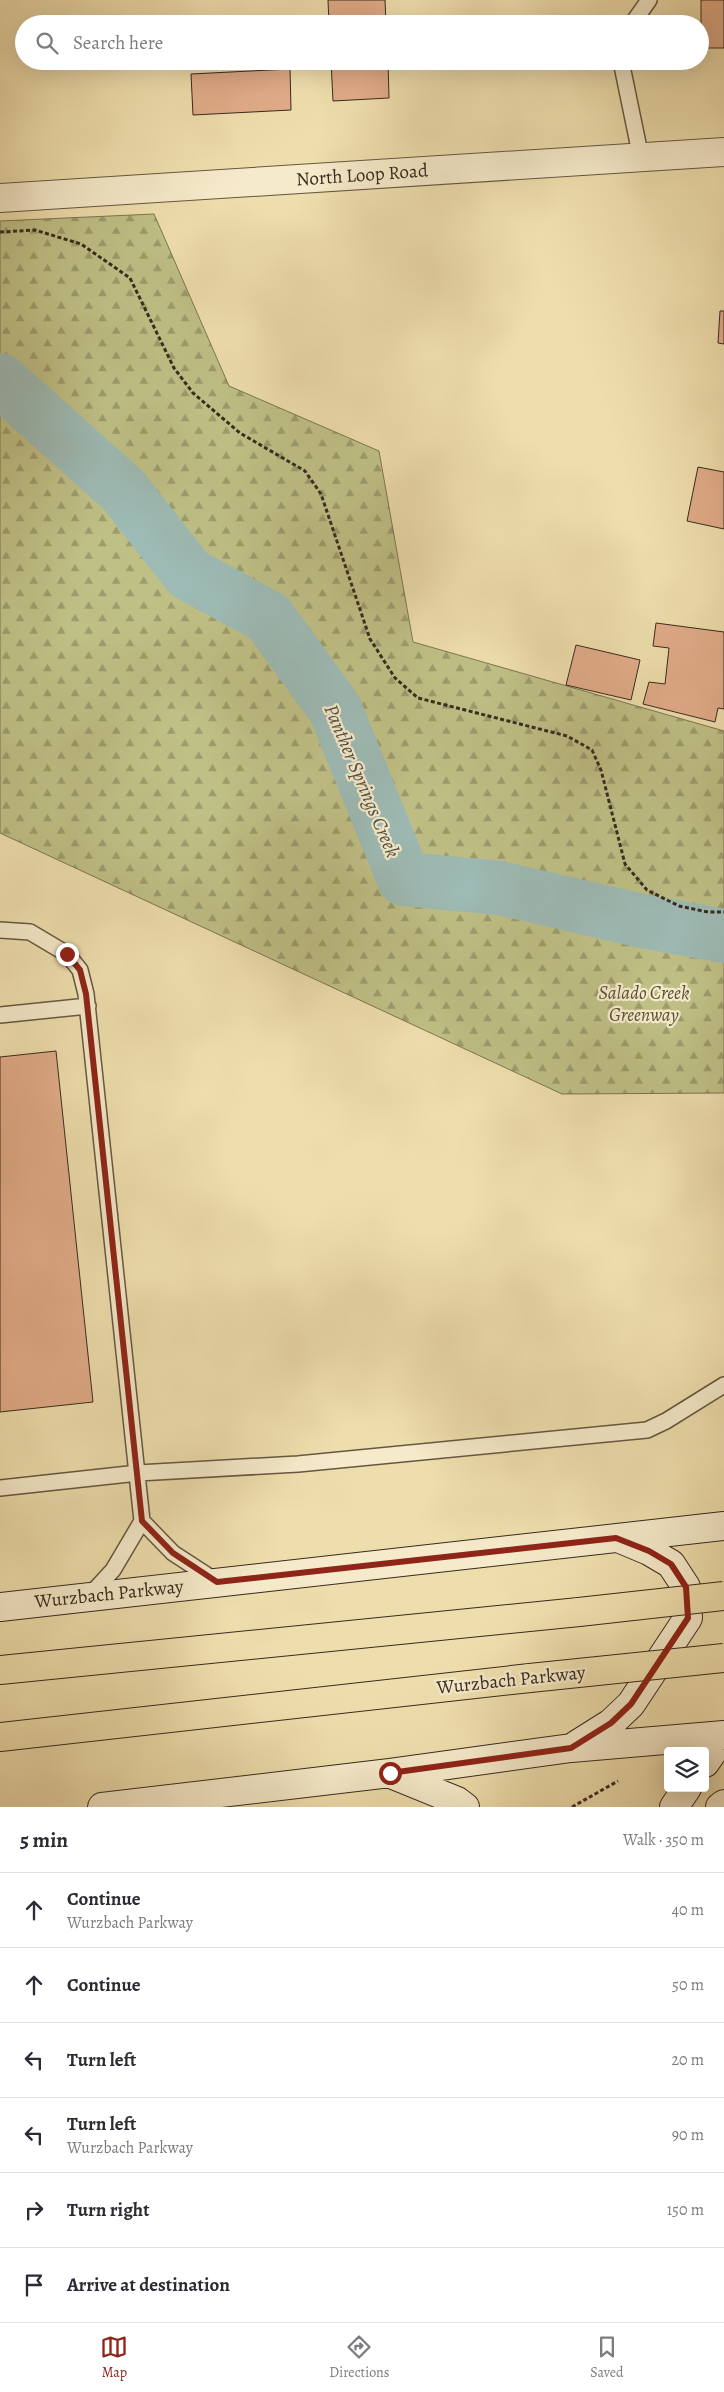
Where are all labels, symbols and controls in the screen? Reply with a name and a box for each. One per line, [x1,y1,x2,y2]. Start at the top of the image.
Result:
search box [15,15,709,70]
icon: search [33,29,61,57]
text: Search here [73,30,163,56]
street label: North Loop Road [295,157,430,193]
water label: Panther Springs Creek [318,700,407,862]
route end [56,943,79,966]
park label: Salado Creek Greenway [599,980,689,1028]
street label: Wurzbach Parkway [32,1573,185,1615]
street label: Wurzbach Parkway [434,1659,587,1701]
map controls [664,1747,709,1792]
button: layers [664,1747,709,1792]
route start [379,1762,402,1785]
text: 5 min [20,1826,68,1854]
text: Walk · 350 m [623,1829,704,1851]
text: Continue [67,1886,141,1912]
icon: ahead [20,1896,48,1924]
text: 40 m [672,1899,704,1921]
text: Wurzbach Parkway [67,1912,193,1934]
icon: ahead [20,1971,48,1999]
text: Continue [67,1972,141,1998]
text: 50 m [672,1974,704,1996]
icon: left [20,2046,48,2074]
text: Turn left [67,2047,136,2073]
text: 20 m [671,2049,704,2071]
text: Turn left [67,2111,136,2137]
icon: left [20,2121,48,2149]
text: 90 m [672,2124,704,2146]
text: Wurzbach Parkway [67,2137,193,2159]
icon: right [20,2196,48,2224]
text: Turn right [67,2197,149,2223]
text: 150 m [667,2199,704,2221]
icon: arrive [20,2271,48,2299]
text: Arrive at destination [67,2272,230,2298]
tab: Map [100,2333,128,2382]
tab: Directions [329,2333,389,2382]
tab: Saved [590,2333,624,2382]

